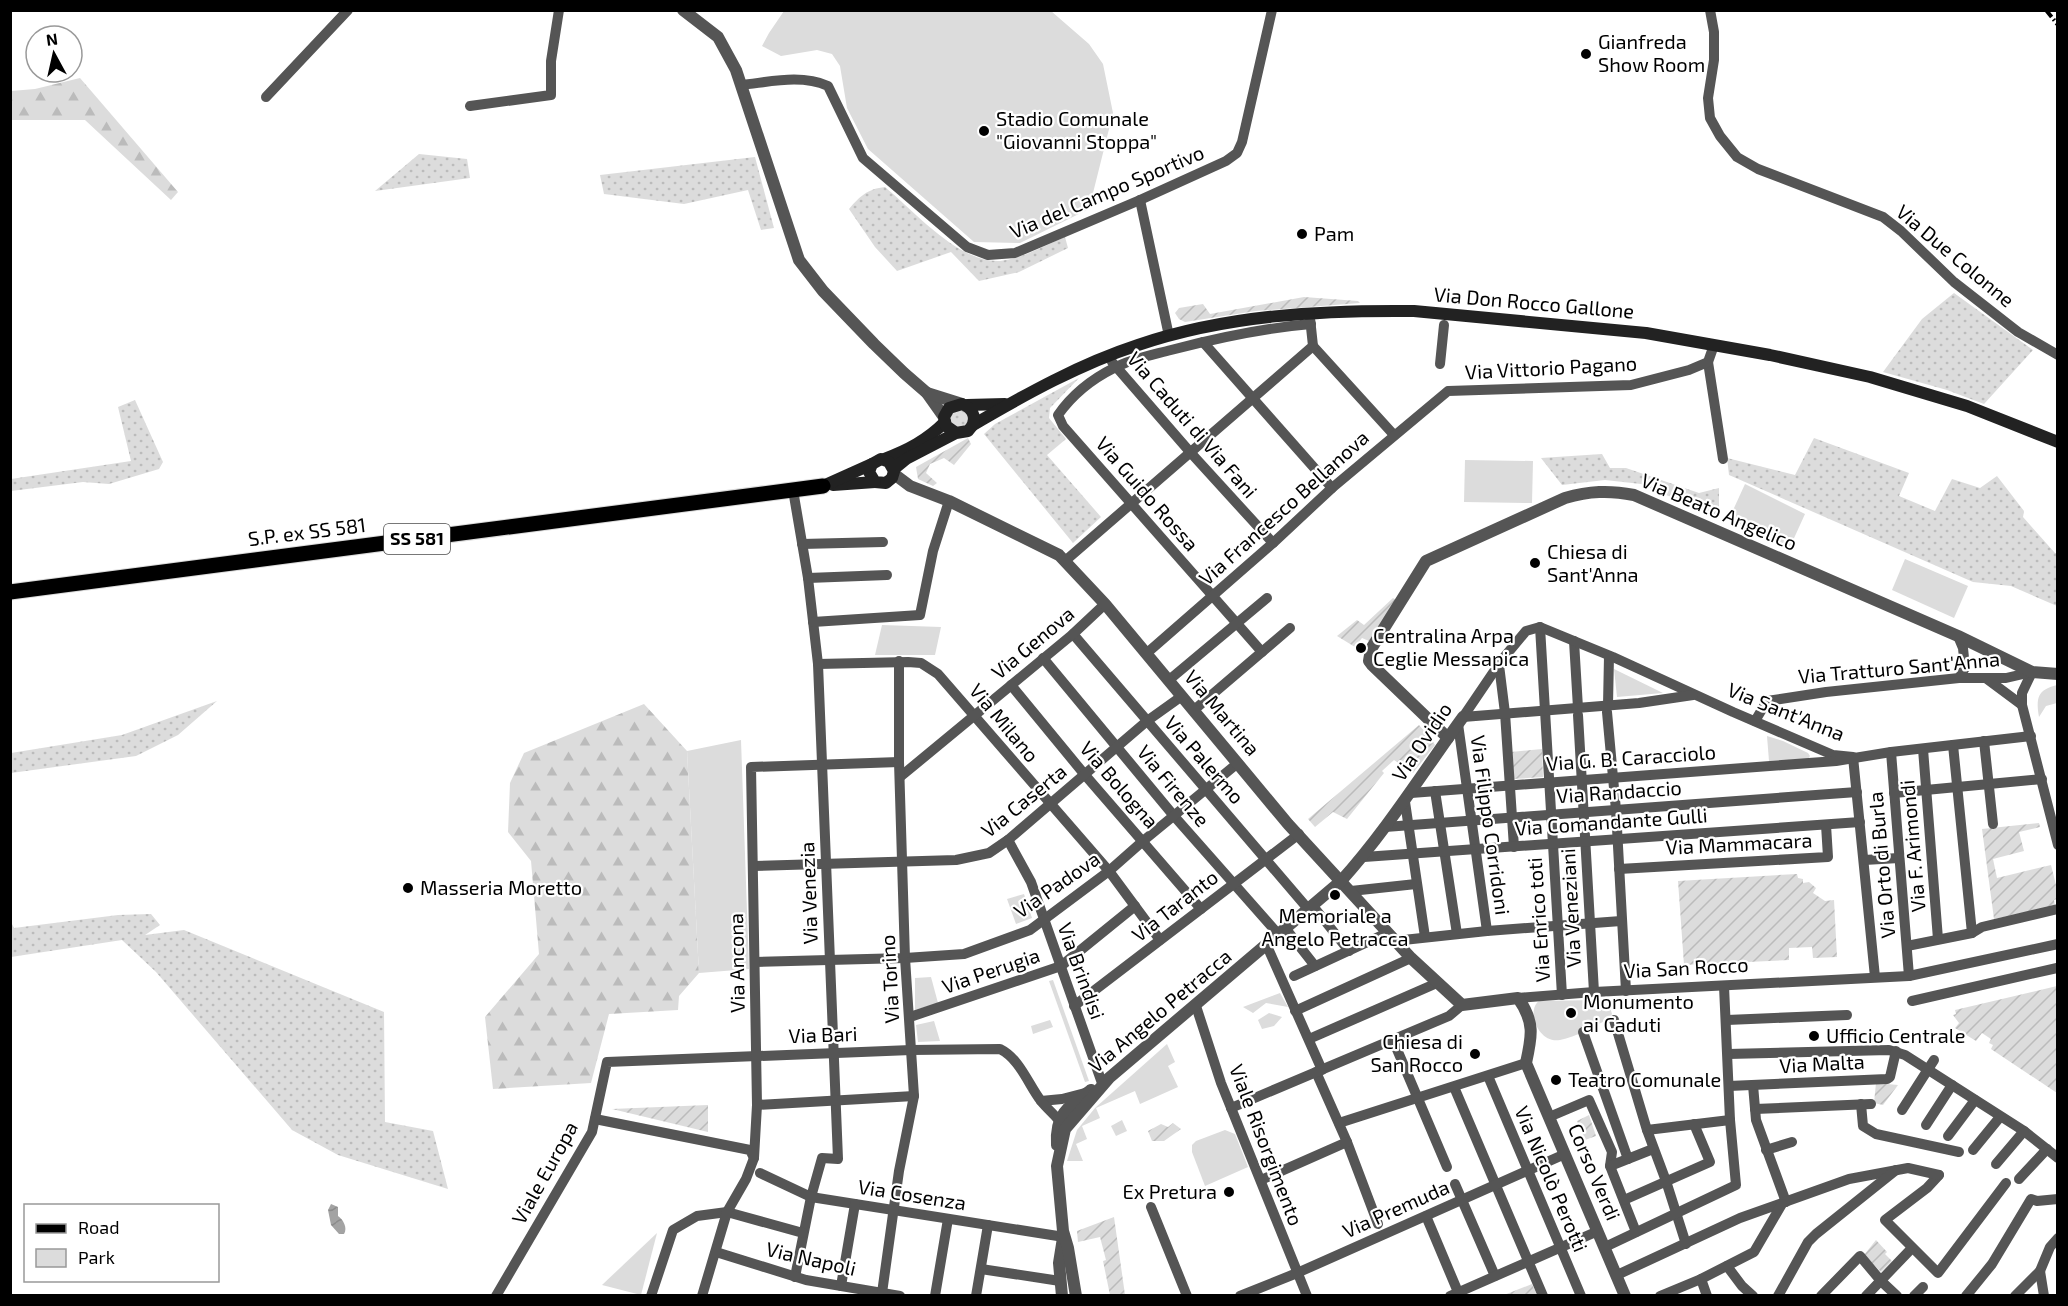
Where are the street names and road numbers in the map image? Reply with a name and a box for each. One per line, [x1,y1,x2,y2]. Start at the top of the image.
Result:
street label: Via del Campo Sportivo [1006,139,1207,243]
street label: Via Due Colonne [1892,199,2019,312]
street label: Via Don Rocco Gallone [1433,281,1635,323]
street label: Via Caduti di Via Fani [1123,346,1263,502]
street label: Via Vittorio Pagano [1464,351,1638,383]
street label: Via Francesco Bellanova [1194,425,1373,590]
street label: Via Guido Rossa [1092,431,1204,555]
street label: Via Beato Angelico [1638,467,1801,555]
street label: S.P. ex SS 581 [247,512,367,550]
road number: SS 581 [384,524,450,554]
street label: Via Genova [986,601,1078,684]
street label: Via Tratturo Sant'Anna [1797,646,2001,688]
street label: Via Martina [1180,665,1265,760]
street label: Via Sant'Anna [1724,677,1848,745]
street label: Via Milano [965,678,1044,766]
street label: Via Ovidio [1386,698,1456,785]
street label: Via Palermo [1160,710,1250,808]
street label: Via Filippo Corridoni [1466,733,1515,916]
street label: Via Bologna [1075,736,1164,833]
street label: Via G. B. Caracciolo [1545,739,1717,775]
street label: Via Firenze [1133,740,1215,831]
street label: Via Caserta [976,759,1071,842]
street label: Via Randaccio [1555,775,1682,807]
street label: Via F. Arimondi [1894,779,1930,913]
street label: Via Orto di Burla [1863,791,1899,939]
street label: Via Comandante Gulli [1514,802,1708,840]
street label: Via Mammacara [1665,827,1813,859]
street label: Via Venezia [794,841,822,945]
street label: Via Padova [1009,846,1104,923]
street label: Via Veneziani [1555,848,1585,968]
street label: Via Enrico toti [1522,857,1554,983]
street label: Via Taranto [1127,864,1222,946]
street label: Via Ancona [723,913,749,1013]
street label: Via Brindisi [1053,919,1111,1022]
street label: Via Torino [875,934,903,1024]
street label: Via Perugia [939,942,1043,998]
street label: Via Angelo Petracca [1083,943,1236,1077]
street label: Via San Rocco [1623,952,1749,982]
street label: Via Bari [788,1021,858,1047]
street label: Via Malta [1779,1049,1865,1077]
street label: Viale Risorgimento [1225,1061,1309,1229]
street label: Via Nicolò Perotti [1510,1102,1593,1255]
street label: Viale Europa [506,1117,582,1228]
street label: Corso Verdi [1564,1120,1626,1224]
street label: Via Cosenza [856,1174,968,1214]
street label: Via Premuda [1339,1174,1453,1242]
street label: Via Napoli [764,1236,859,1280]

